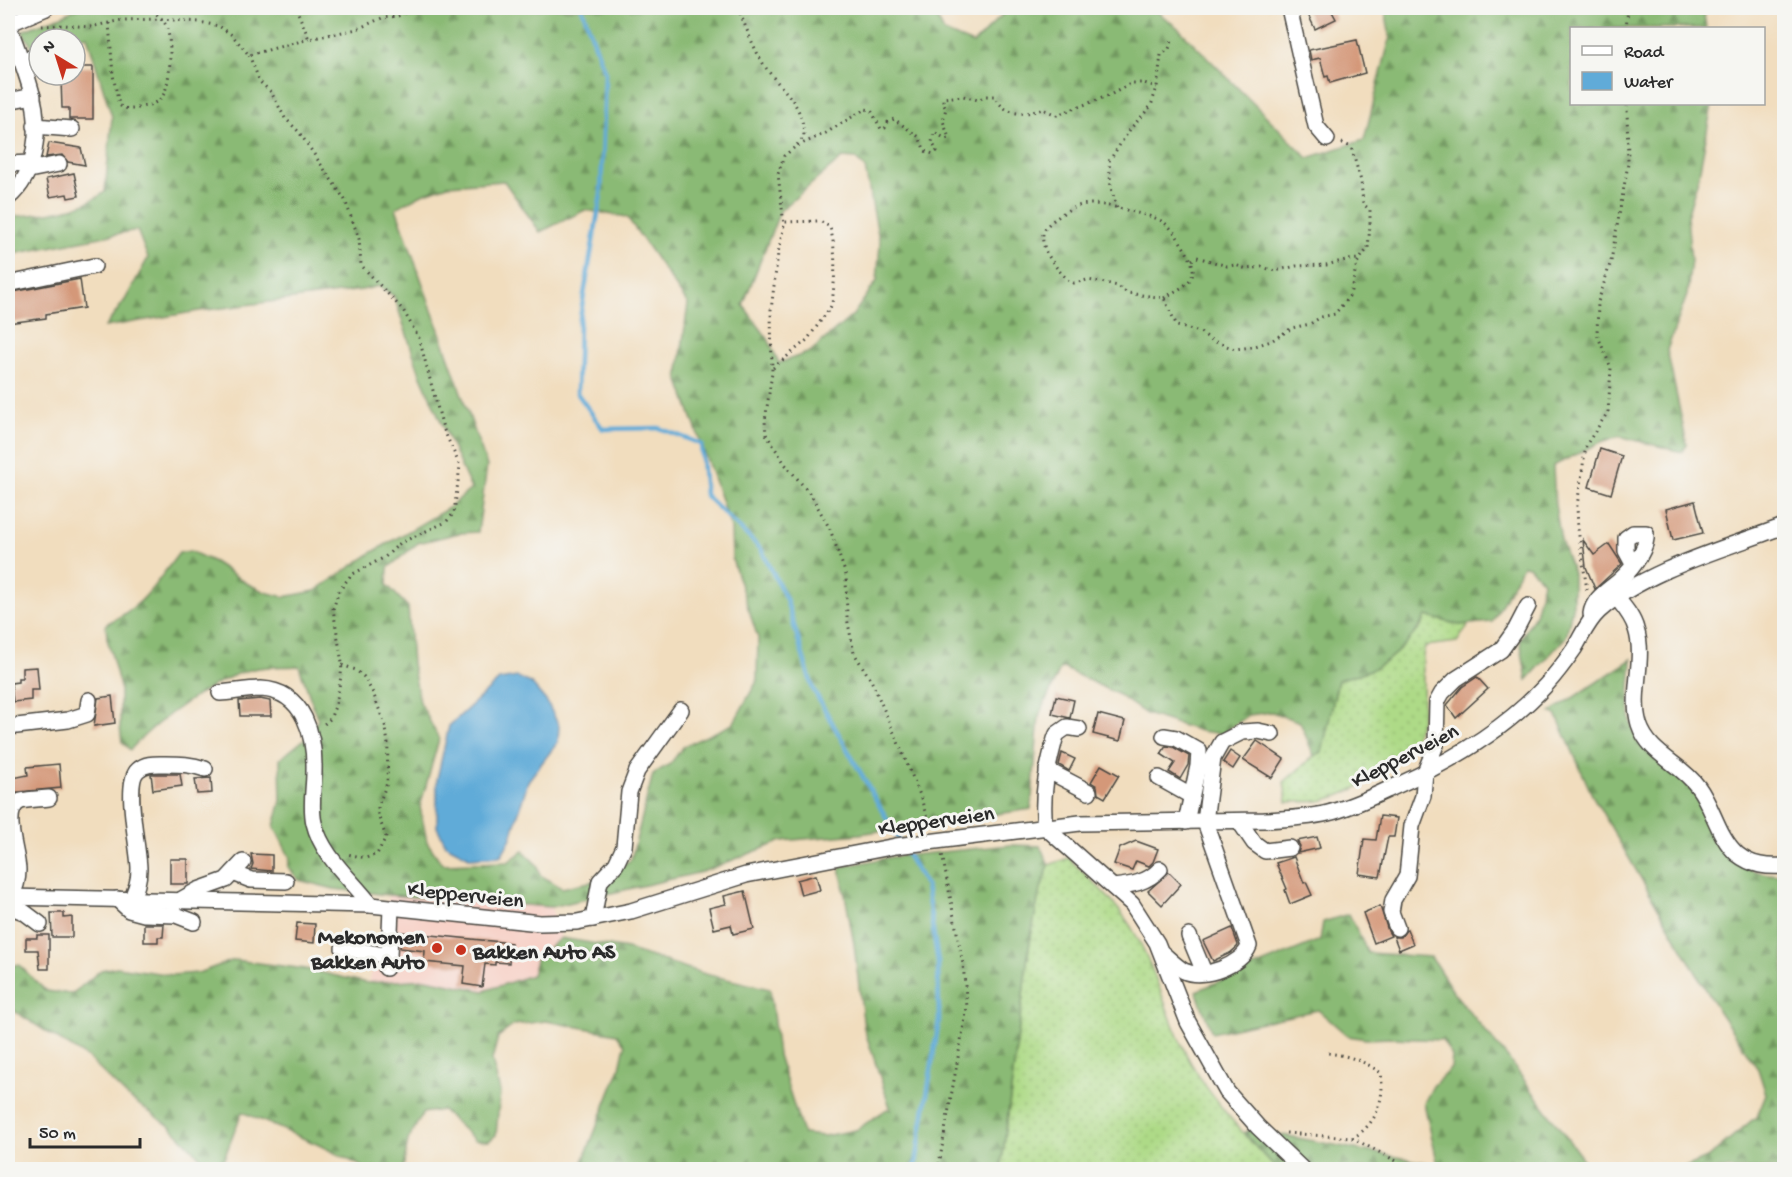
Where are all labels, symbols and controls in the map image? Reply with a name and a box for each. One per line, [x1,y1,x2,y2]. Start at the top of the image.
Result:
north arrow [27,27,87,87]
legend [1570,27,1765,105]
text: N [40,37,60,59]
text: Road [1624,43,1665,64]
text: Water [1624,73,1674,94]
street label: Klepperveien [1348,719,1464,796]
street label: Klepperveien [877,802,997,844]
street label: Klepperveien [406,878,526,916]
place label: Mekonomen Bakken Auto [310,926,426,977]
marker: Mekonomen Bakken Auto [430,941,444,955]
place label: Bakken Auto AS [472,941,616,967]
marker: Bakken Auto AS [454,943,468,957]
scale bar [30,1111,140,1149]
text: 50 m [39,1124,76,1145]

